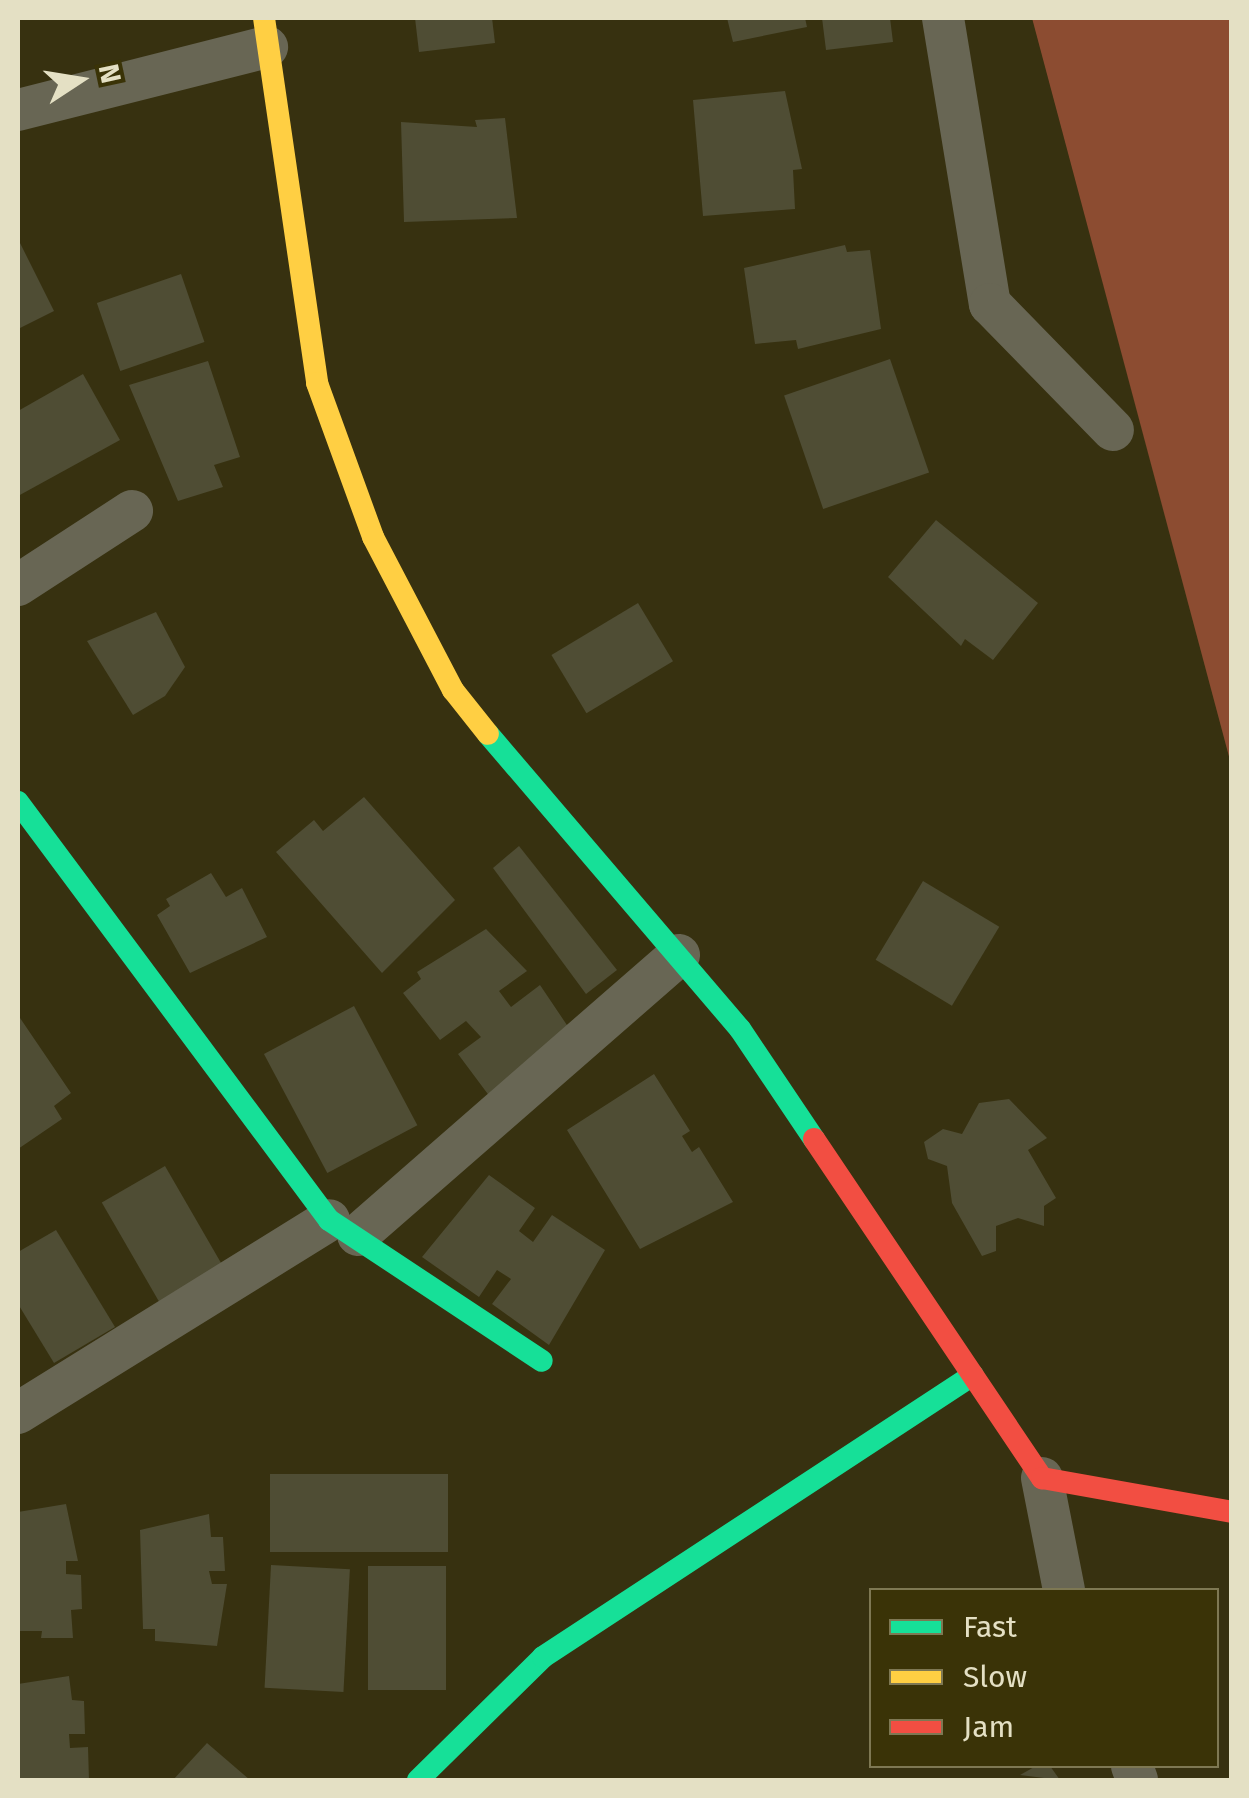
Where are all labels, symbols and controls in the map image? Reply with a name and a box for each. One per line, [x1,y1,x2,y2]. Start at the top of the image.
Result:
north arrow [30,30,130,130]
text: N [92,61,128,86]
legend [869,1588,1219,1768]
text: Fast [963,1609,1017,1645]
text: Slow [963,1659,1027,1695]
text: Jam [963,1709,1014,1745]

